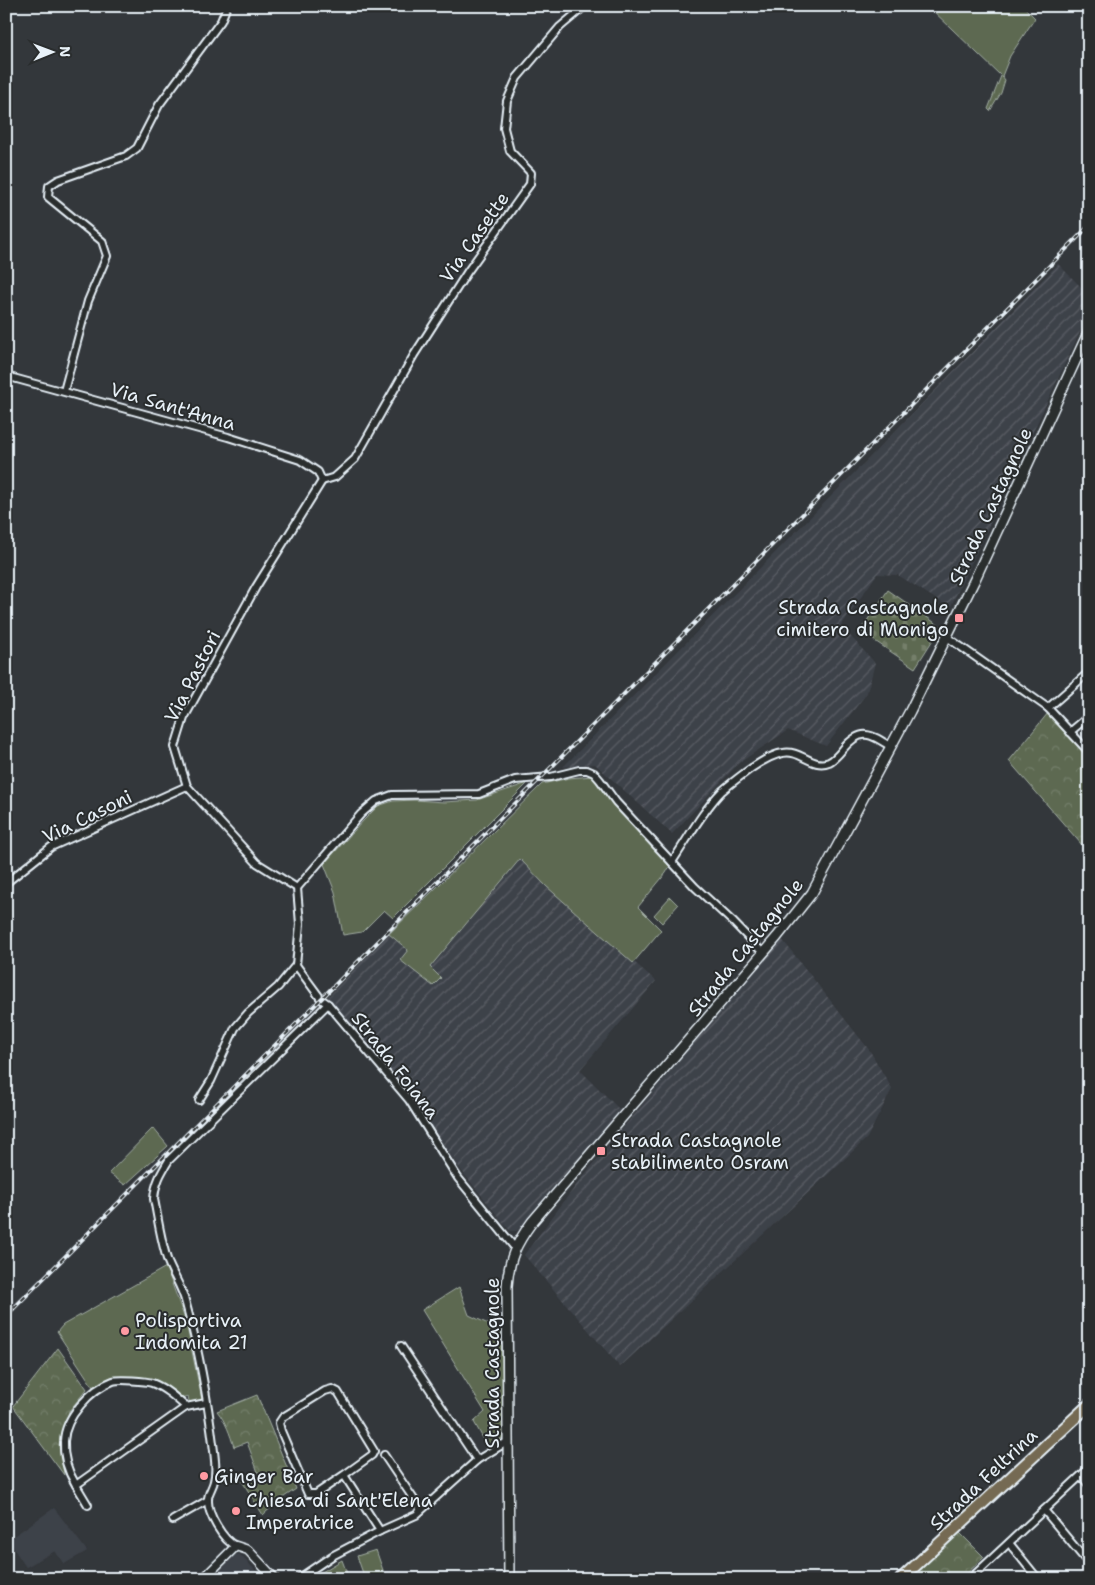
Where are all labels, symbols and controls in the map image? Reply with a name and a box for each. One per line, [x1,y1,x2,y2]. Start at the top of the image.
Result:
north arrow [28,28,78,78]
text: N [56,46,74,57]
street label: Via Casette [434,187,515,288]
street label: Via Sant'Anna [107,377,239,436]
street label: Strada Castagnole [943,424,1038,589]
place label: Strada Castagnole cimitero di Monigo [776,595,949,642]
marker: Strada Castagnole cimitero di Monigo [953,612,965,624]
street label: Via Pastori [159,626,226,726]
street label: Via Casoni [38,784,136,849]
street label: Strada Castagnole [682,873,809,1022]
street label: Strada Foiana [346,1007,445,1124]
place label: Strada Castagnole stabilimento Osram [611,1128,789,1175]
marker: Strada Castagnole stabilimento Osram [595,1145,607,1157]
street label: Strada Castagnole [480,1278,505,1448]
place label: Polisportiva Indomita 21 [135,1308,248,1355]
marker: Polisportiva Indomita 21 [119,1325,131,1337]
street label: Strada Feltrina [924,1423,1043,1536]
place label: Ginger Bar [214,1464,314,1489]
marker: Ginger Bar [198,1470,210,1482]
place label: Chiesa di Sant'Elena Imperatrice [246,1488,433,1535]
marker: Chiesa di Sant'Elena Imperatrice [230,1505,242,1517]

